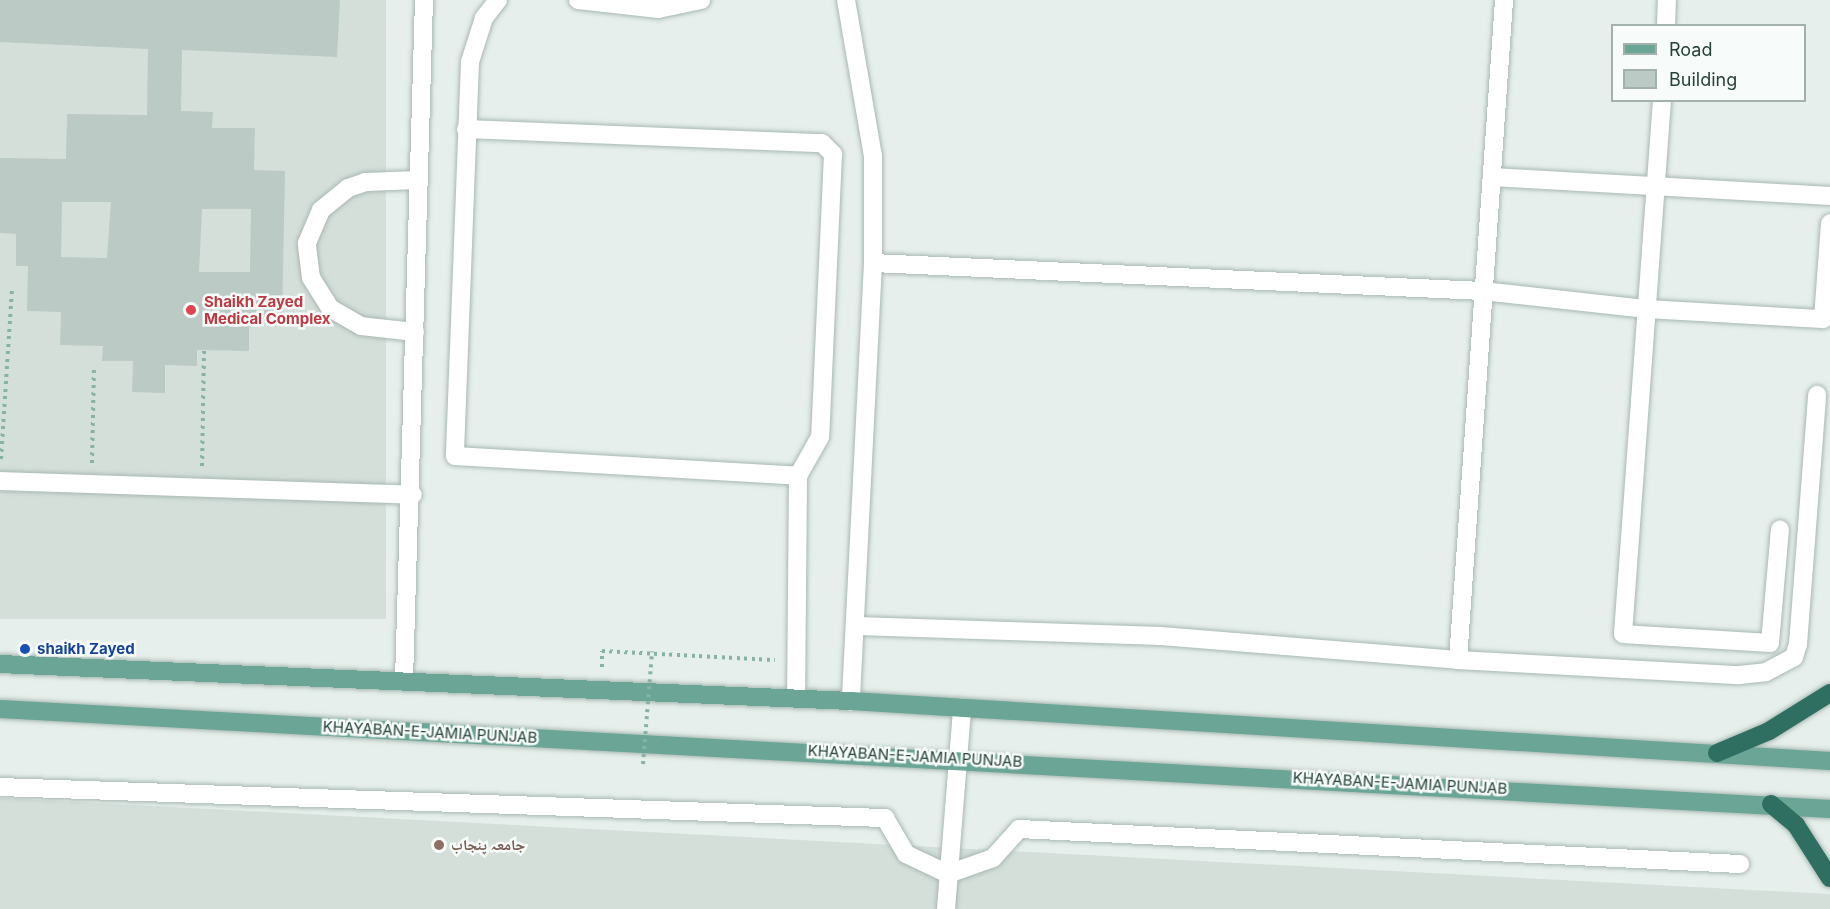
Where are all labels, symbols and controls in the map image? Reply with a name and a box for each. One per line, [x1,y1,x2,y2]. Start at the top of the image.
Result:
legend [1611,24,1806,102]
text: Road [1669,39,1712,60]
text: Building [1669,69,1737,90]
place label: Shaikh Zayed Medical Complex [204,292,331,327]
marker: Shaikh Zayed Medical Complex [182,301,200,319]
place label: shaikh Zayed [37,640,135,658]
marker: shaikh Zayed [18,642,32,656]
street label: KHAYABAN-E-JAMIA PUNJAB [322,717,538,747]
street label: KHAYABAN-E-JAMIA PUNJAB [807,741,1023,771]
street label: KHAYABAN-E-JAMIA PUNJAB [1292,768,1508,798]
place label: جامعہ پنجاب [451,836,525,854]
marker: جامعہ پنجاب [432,838,446,852]

